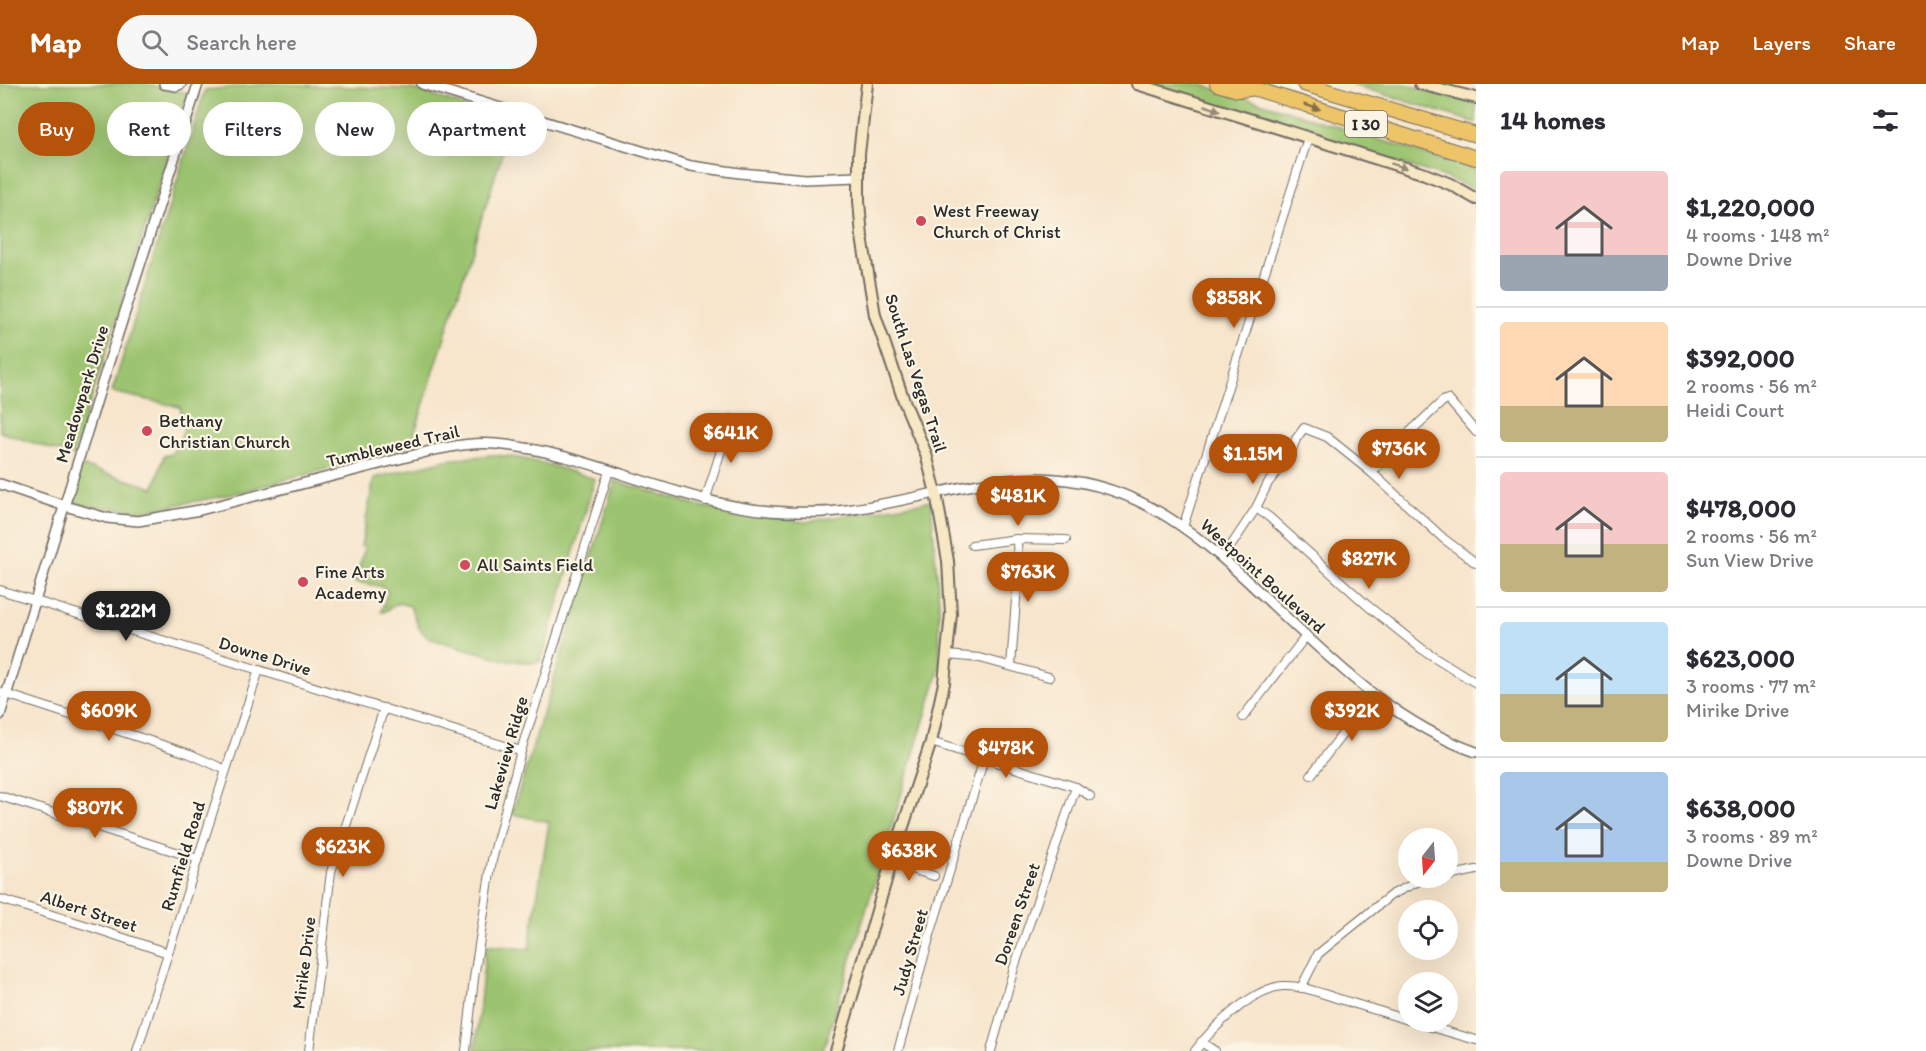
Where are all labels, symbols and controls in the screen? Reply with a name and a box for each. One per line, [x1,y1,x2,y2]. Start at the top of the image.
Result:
search box [117,15,537,69]
text: Map [30,25,81,59]
icon: search [138,26,171,59]
text: Search here [186,29,297,56]
text: Map [1681,30,1720,55]
text: Layers [1753,30,1811,55]
text: Share [1844,30,1896,55]
chip: Buy [18,102,95,156]
chip: Rent [107,102,191,156]
chip: Filters [203,102,303,156]
chip: New [315,102,395,156]
chip: Apartment [407,102,547,156]
one-way arrow [1303,103,1321,112]
one-way arrow [1203,104,1221,113]
text: 14 homes [1500,104,1606,136]
icon: filters [1869,104,1902,137]
road number: I 30 [1345,111,1387,137]
one-way arrow [1390,162,1408,171]
text: $1,220,000 [1686,191,1815,223]
icon: home [1548,195,1620,267]
place label: West Freeway Church of Christ [933,200,1061,243]
marker: West Freeway Church of Christ [914,214,928,228]
text: 4 rooms · 148 m² [1686,223,1830,247]
text: Downe Drive [1686,247,1792,271]
pin: $858K [1192,278,1276,329]
text: $858K [1206,285,1262,309]
street label: South Las Vegas Trail [880,291,952,455]
street label: Meadowpark Drive [51,322,113,466]
text: $392,000 [1686,342,1795,374]
icon: home [1548,346,1620,418]
text: 2 rooms · 56 m² [1686,374,1817,398]
text: Heidi Court [1686,398,1784,422]
place label: Bethany Christian Church [159,410,291,453]
pin: $641K [689,413,773,464]
street label: Tumbleweed Trail [324,420,462,472]
text: $641K [704,420,758,444]
marker: Bethany Christian Church [140,424,154,438]
pin: $736K [1357,429,1441,480]
pin: $1.15M [1204,434,1302,485]
text: $736K [1372,436,1426,460]
text: $1.15M [1223,441,1283,465]
pin: $481K [976,476,1060,527]
text: $481K [990,483,1046,507]
text: $478,000 [1686,492,1796,524]
icon: home [1548,496,1620,568]
street label: Westpoint Boulevard [1196,514,1330,638]
text: 2 rooms · 56 m² [1686,524,1817,548]
pin: $827K [1327,539,1411,590]
text: $827K [1342,546,1396,570]
text: Sun View Drive [1686,548,1814,572]
pin: $763K [986,552,1070,603]
place label: All Saints Field [477,554,593,576]
marker: All Saints Field [458,558,472,572]
text: $763K [1001,559,1055,583]
place label: Fine Arts Academy [315,561,387,604]
marker: Fine Arts Academy [296,575,310,589]
pin: $1.22M [77,591,175,642]
text: $1.22M [95,598,157,622]
street label: Downe Drive [216,632,314,680]
text: $623,000 [1686,642,1795,674]
icon: home [1548,646,1620,718]
text: 3 rooms · 77 m² [1686,674,1816,698]
pin: $609K [67,691,151,742]
pin: $392K [1310,691,1394,742]
street label: Lakeview Ridge [479,694,533,812]
text: $609K [81,698,137,722]
text: $392K [1325,698,1379,722]
text: Mirike Drive [1686,698,1789,722]
pin: $478K [964,728,1048,779]
text: $478K [978,735,1034,759]
pin: $807K [53,788,137,839]
text: $638,000 [1686,792,1796,824]
text: $807K [67,795,123,819]
icon: home [1548,796,1620,868]
street label: Rumfield Road [156,798,210,914]
text: 3 rooms · 89 m² [1686,824,1818,848]
pin: $623K [301,827,385,878]
north arrow [1398,828,1458,888]
map controls [1398,828,1458,1032]
pin: $638K [867,831,951,882]
text: $623K [316,834,370,858]
text: $638K [881,838,937,862]
text: Downe Drive [1686,848,1792,872]
street label: Doreen Street [989,860,1045,968]
street label: Albert Street [38,885,140,937]
button: locate [1398,900,1458,960]
street label: Judy Street [887,906,933,998]
street label: Mirike Drive [287,916,321,1010]
button: layers [1398,972,1458,1032]

